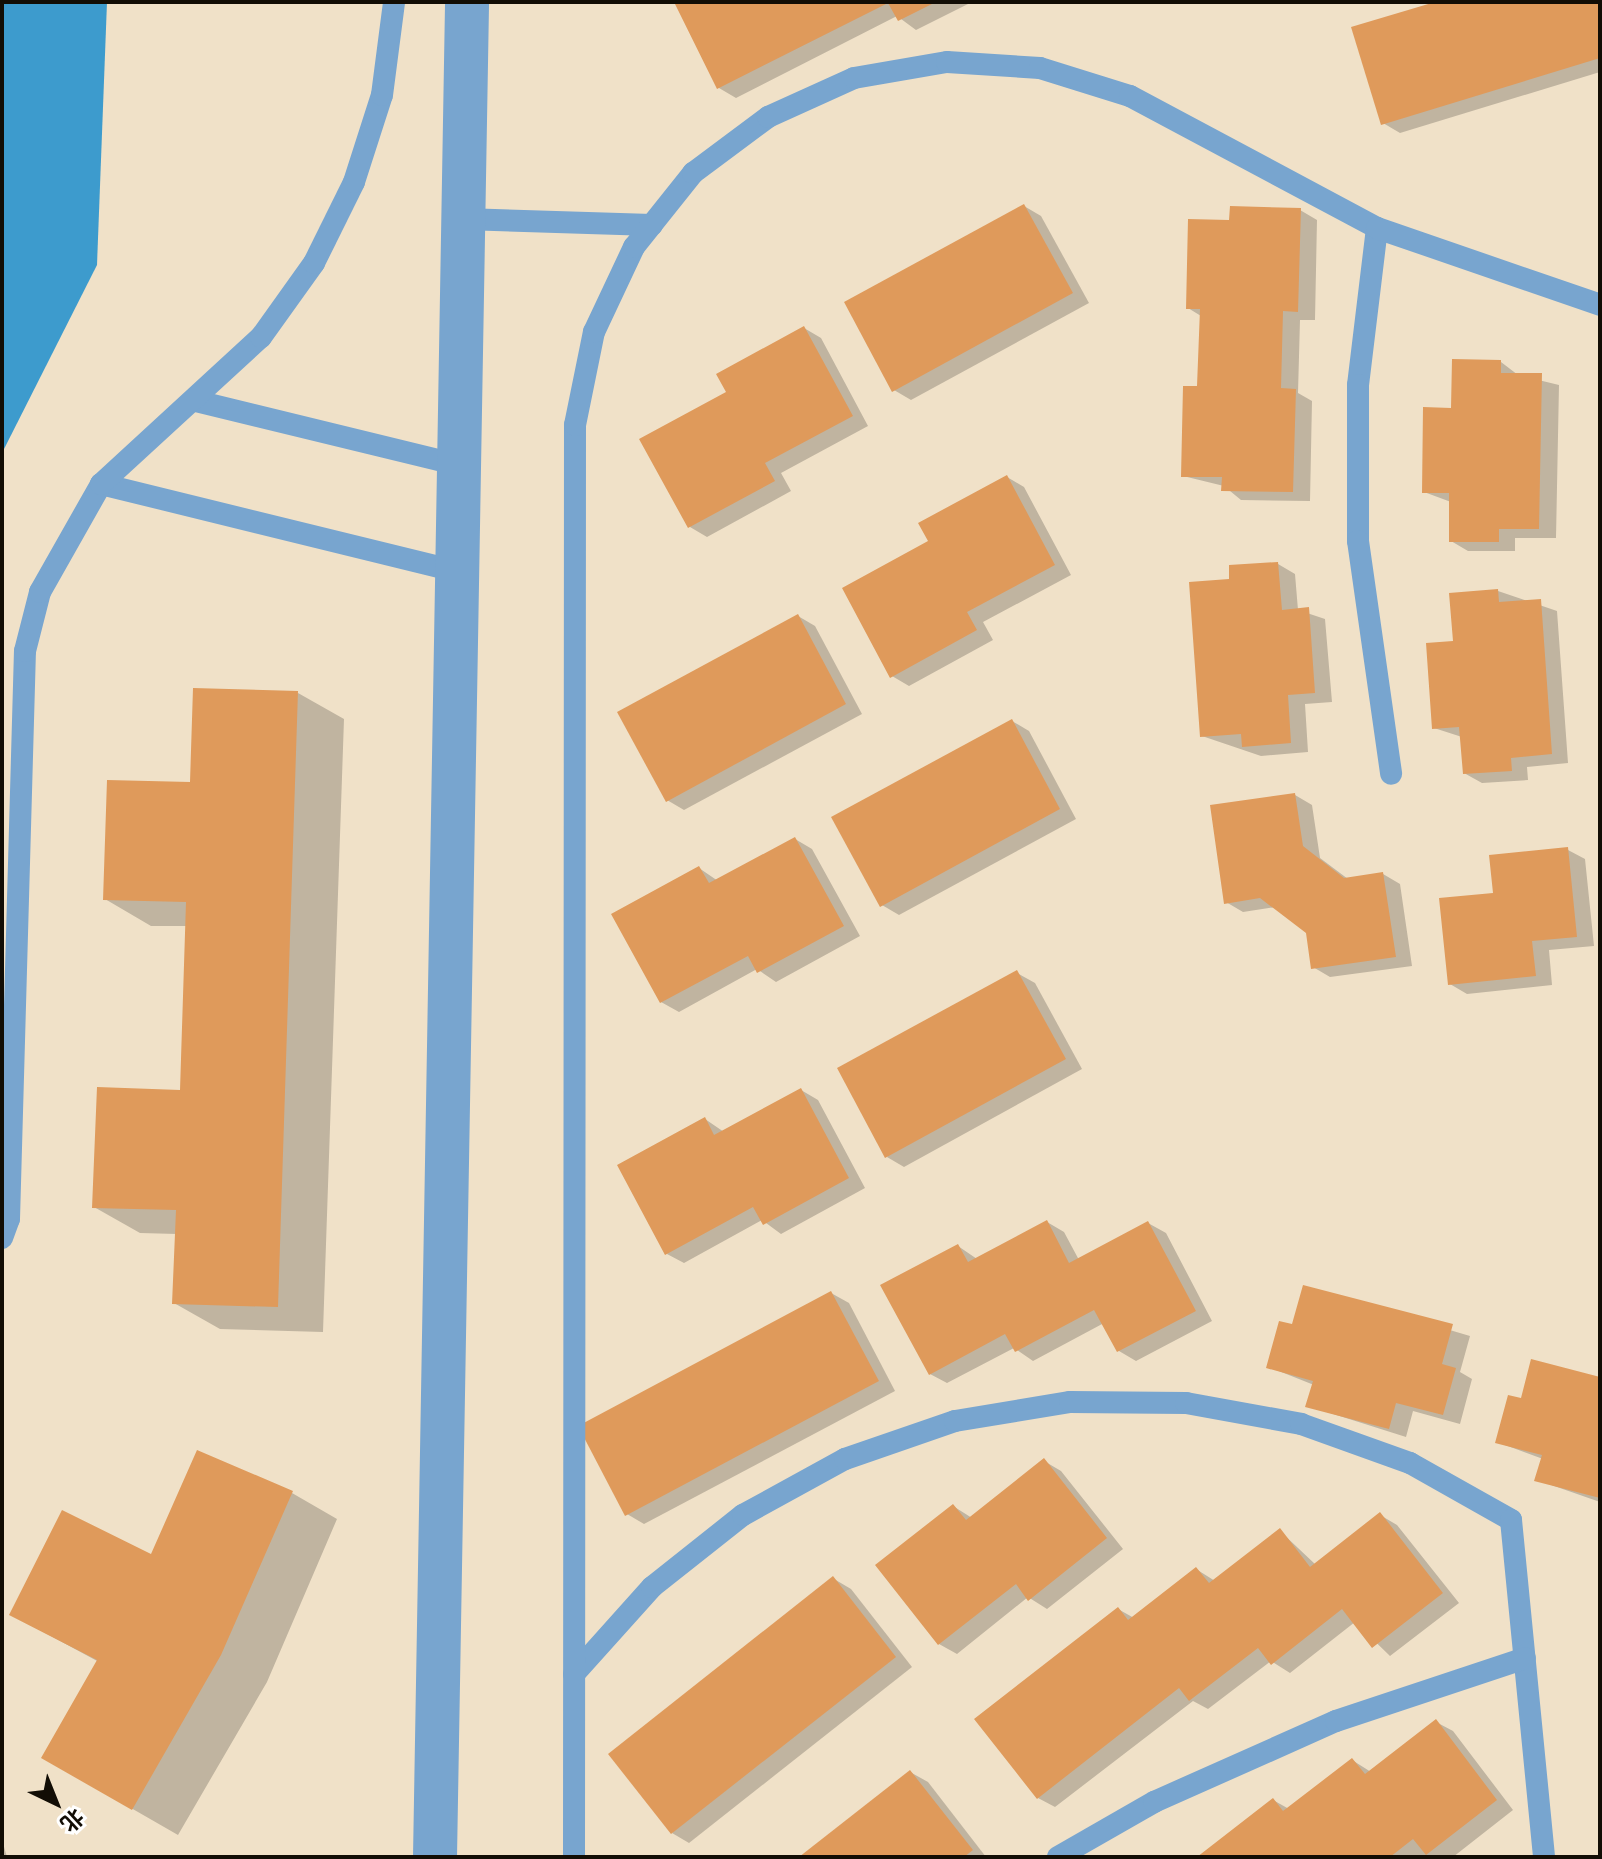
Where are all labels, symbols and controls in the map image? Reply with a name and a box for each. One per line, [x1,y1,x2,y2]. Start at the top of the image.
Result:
north arrow [16,1763,96,1843]
text: 北 [55,1804,89,1838]

